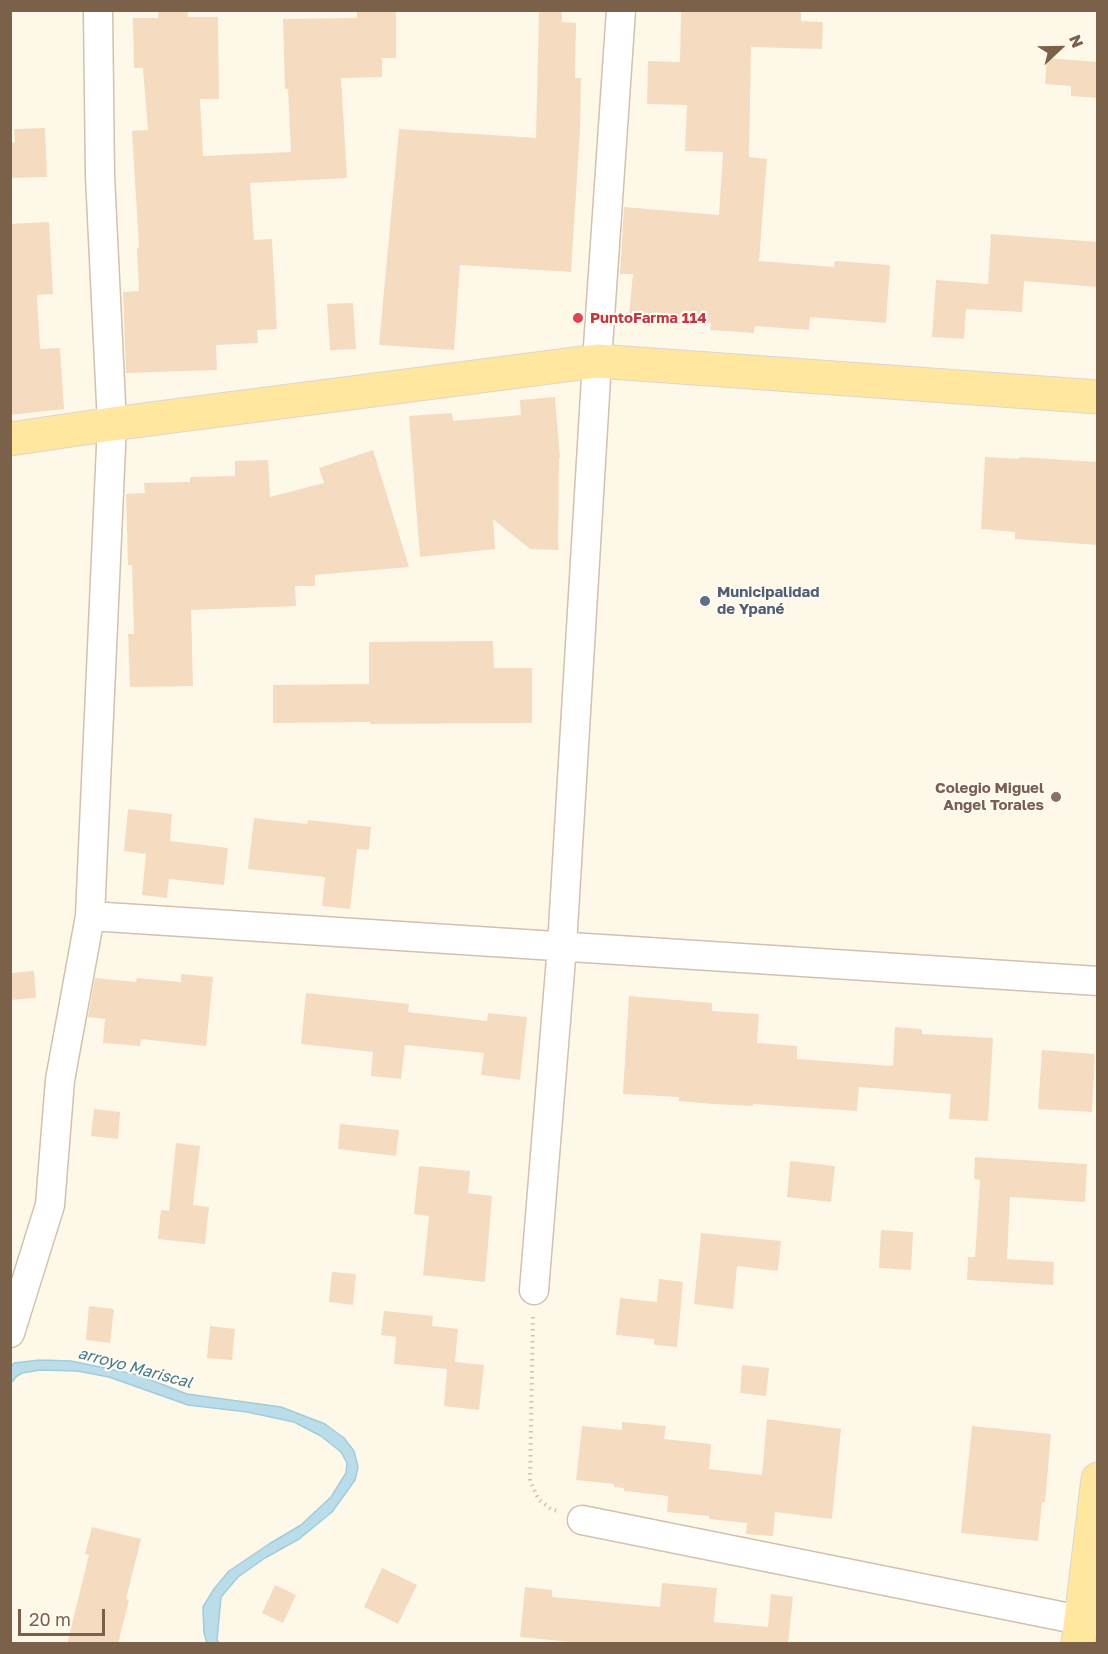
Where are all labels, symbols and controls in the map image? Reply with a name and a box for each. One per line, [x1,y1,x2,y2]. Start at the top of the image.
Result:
north arrow [1030,18,1090,78]
text: N [1065,32,1088,51]
place label: PuntoFarma 114 [590,309,707,327]
marker: PuntoFarma 114 [571,311,585,325]
place label: Municipalidad de Ypané [717,583,819,618]
marker: Municipalidad de Ypané [698,594,712,608]
place label: Colegio Miguel Angel Torales [935,779,1044,814]
marker: Colegio Miguel Angel Torales [1049,790,1063,804]
water label: arroyo Mariscal [76,1344,194,1392]
scale bar [21,1597,108,1635]
text: 20 m [29,1608,71,1630]

